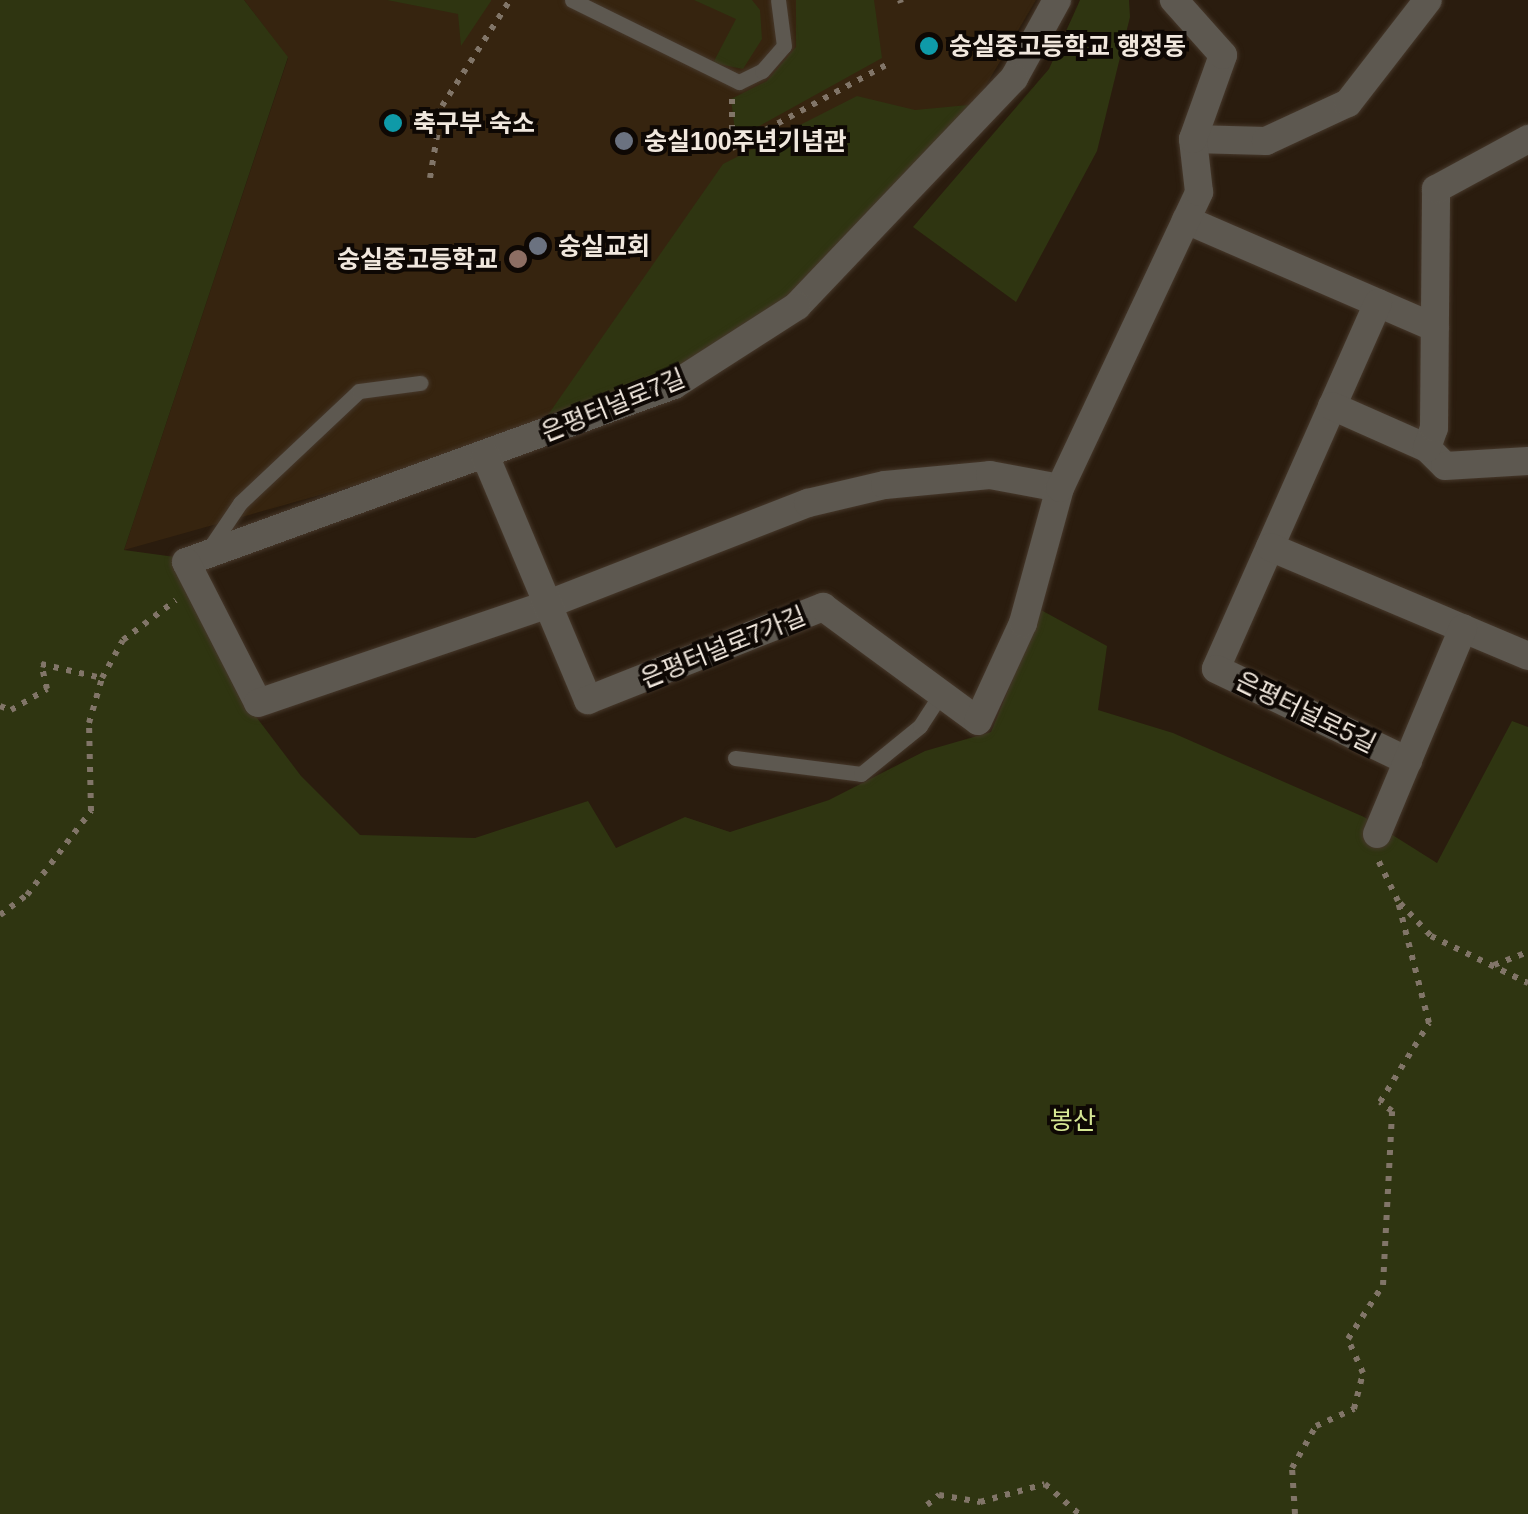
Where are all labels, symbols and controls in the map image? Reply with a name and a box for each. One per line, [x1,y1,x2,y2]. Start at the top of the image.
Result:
place label: 숭실중고등학교 행정동 [949,31,1186,61]
marker: 숭실중고등학교 행정동 [918,35,940,57]
place label: 축구부 숙소 [413,108,535,138]
marker: 축구부 숙소 [382,112,404,134]
place label: 숭실100주년기념관 [644,126,847,156]
marker: 숭실100주년기념관 [613,130,635,152]
place label: 숭실교회 [558,231,650,261]
marker: 숭실교회 [527,235,549,257]
place label: 숭실중고등학교 [337,244,498,274]
marker: 숭실중고등학교 [507,248,529,270]
street label: 은평터널로7길 [537,363,689,447]
street label: 은평터널로7가길 [636,600,810,694]
street label: 은평터널로5길 [1231,665,1381,759]
park label: 봉산 [1050,1105,1096,1135]

